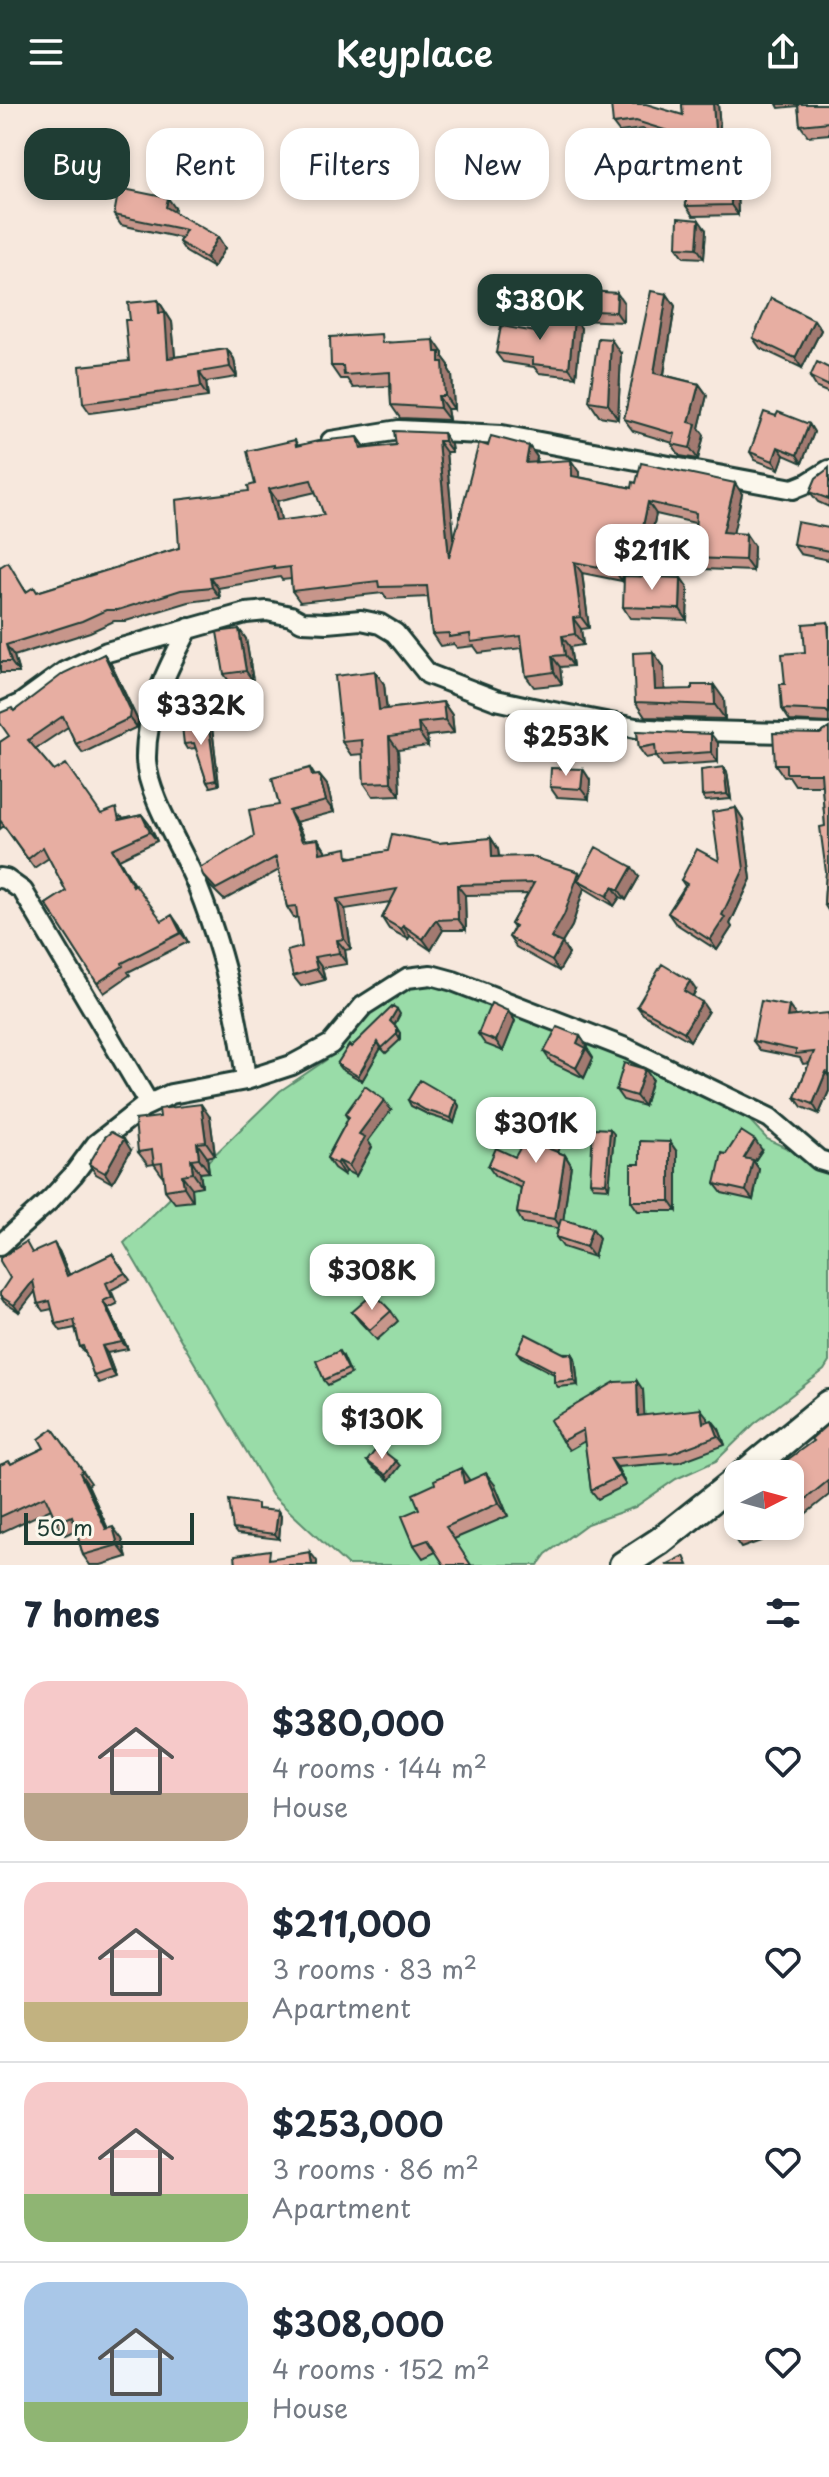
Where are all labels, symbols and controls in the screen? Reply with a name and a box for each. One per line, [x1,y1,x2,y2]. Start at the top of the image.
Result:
text: Keyplace [336,25,493,79]
icon: menu [24,30,68,74]
icon: share [761,30,805,74]
chip: Buy [24,128,130,200]
chip: Rent [146,128,264,200]
chip: Filters [280,128,419,200]
chip: New [435,128,549,200]
chip: Apartment [565,128,771,200]
pin: $380K [484,274,596,342]
text: $380K [496,280,584,319]
pin: $211K [596,524,708,592]
text: $211K [614,530,690,569]
pin: $332K [145,679,257,747]
text: $332K [157,685,245,724]
pin: $253K [510,710,622,778]
text: $253K [523,716,609,755]
pin: $301K [480,1097,592,1165]
text: $301K [494,1103,578,1142]
pin: $308K [316,1244,428,1312]
text: $308K [328,1250,416,1289]
pin: $130K [326,1393,438,1461]
text: $130K [340,1399,424,1438]
north arrow [724,1460,804,1540]
map controls [724,1460,804,1540]
scale bar [24,1509,194,1545]
text: 50 m [36,1510,93,1543]
text: 7 homes [24,1587,160,1639]
icon: filters [761,1591,805,1635]
text: $380,000 [272,1696,445,1748]
icon: home [88,1713,184,1809]
icon: heart [761,1739,805,1783]
text: 4 rooms · 144 m² [272,1748,487,1787]
text: House [272,1787,348,1826]
text: $211,000 [272,1897,431,1949]
icon: home [88,1914,184,2010]
icon: heart [761,1940,805,1984]
text: 3 rooms · 83 m² [272,1949,477,1988]
text: Apartment [272,1988,411,2027]
text: $253,000 [272,2097,443,2149]
icon: home [88,2114,184,2210]
icon: heart [761,2140,805,2184]
text: 3 rooms · 86 m² [272,2149,479,2188]
text: Apartment [272,2188,411,2227]
text: $308,000 [272,2297,444,2349]
icon: home [88,2314,184,2410]
icon: heart [761,2340,805,2384]
text: 4 rooms · 152 m² [272,2349,490,2388]
text: House [272,2388,348,2427]

